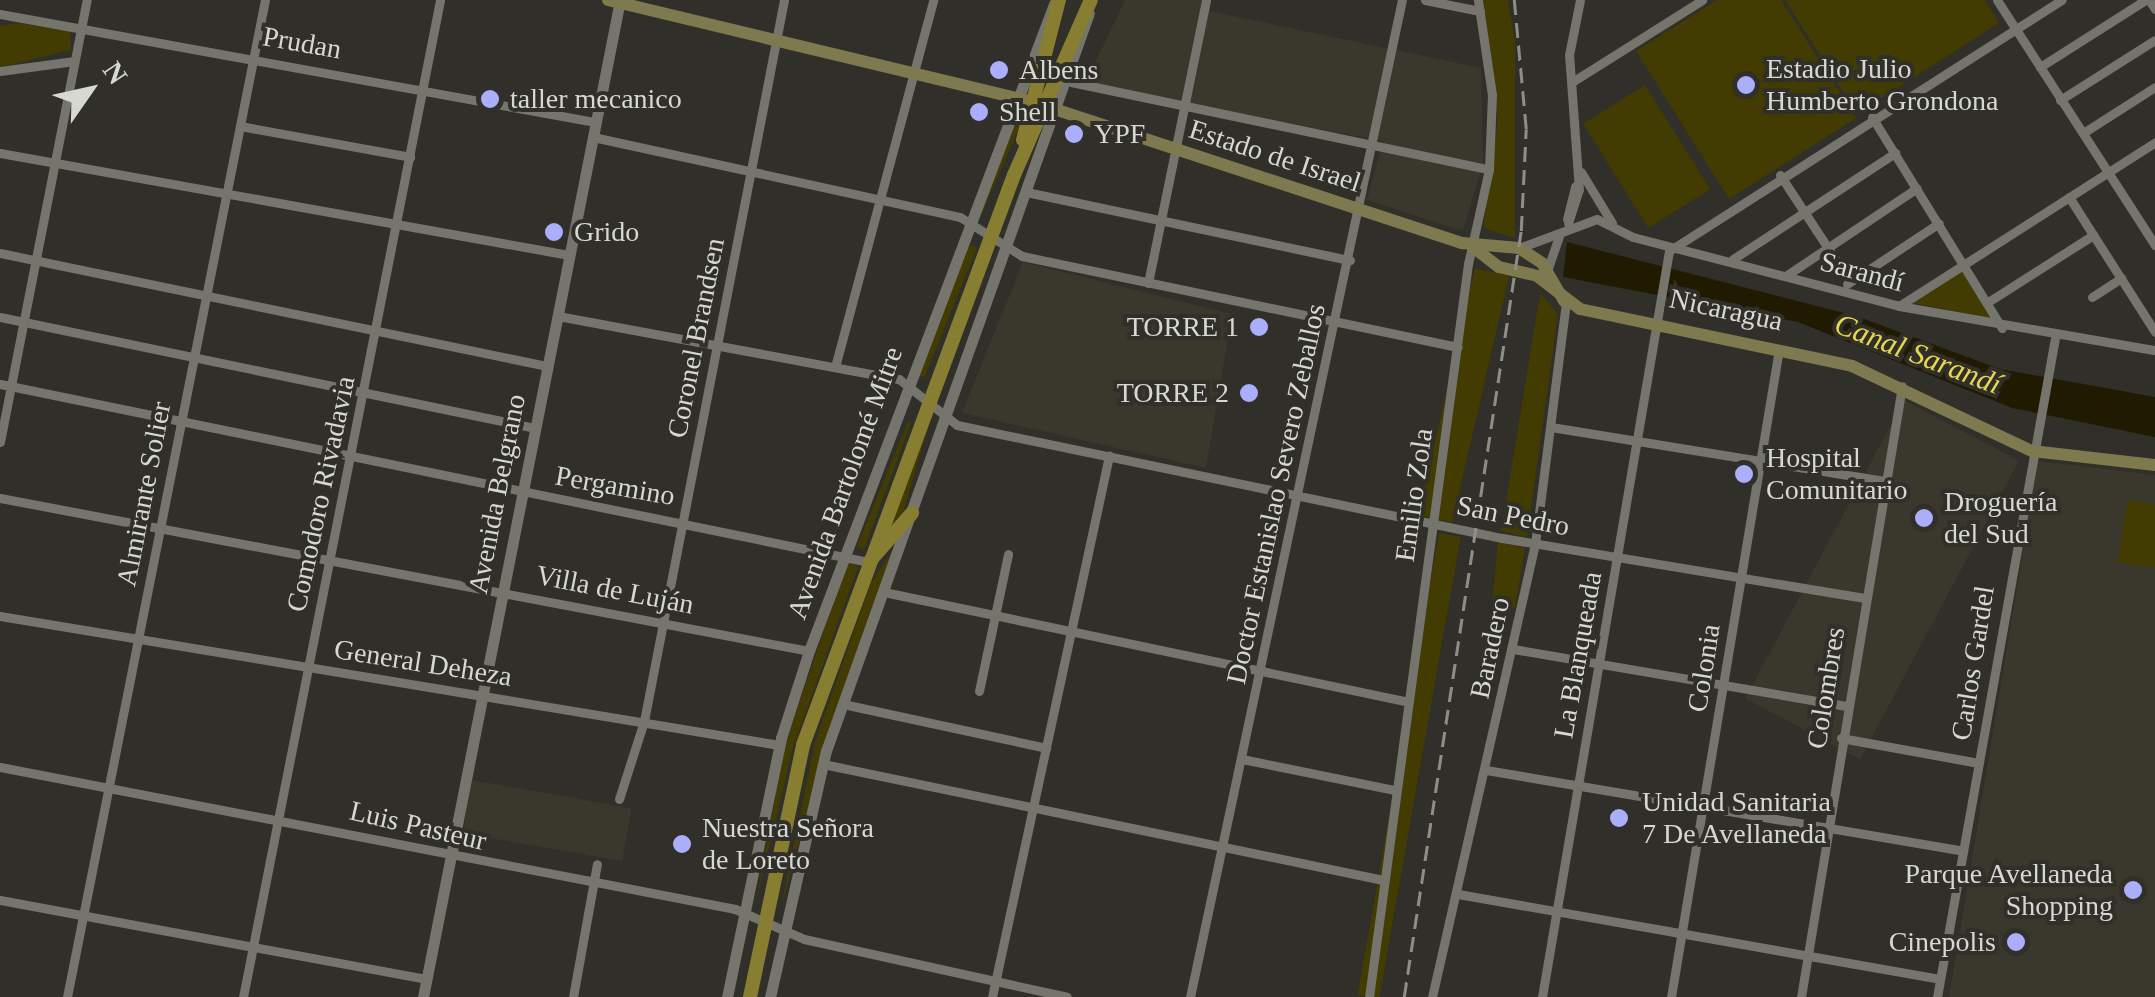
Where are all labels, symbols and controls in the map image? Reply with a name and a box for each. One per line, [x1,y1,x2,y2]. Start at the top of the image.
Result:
street label: Prudan [260,20,344,66]
north arrow [40,40,140,140]
place label: Estadio Julio Humberto Grondona [1766,52,1999,118]
place label: Albens [1019,53,1098,87]
text: N [97,56,134,90]
marker: Albens [988,59,1010,81]
marker: Estadio Julio Humberto Grondona [1735,74,1757,96]
place label: taller mecanico [510,82,682,116]
marker: taller mecanico [479,88,501,110]
place label: Shell [999,95,1057,129]
marker: Shell [968,101,990,123]
street label: Estado de Israel [1185,112,1365,200]
place label: YPF [1094,117,1145,151]
marker: YPF [1063,123,1085,145]
place label: Grido [574,215,639,249]
marker: Grido [543,221,565,243]
street label: Coronel Brandsen [660,235,732,441]
street label: Sarandí [1816,245,1908,299]
street label: Nicaragua [1666,282,1786,338]
street label: Doctor Estanislao Severo Zeballos [1219,301,1333,687]
water label: Canal Sarandí [1829,306,2007,402]
place label: TORRE 1 [1127,310,1239,344]
marker: TORRE 1 [1248,316,1270,338]
street label: Avenida Bartolomé Mitre [780,342,910,624]
street label: Comodoro Rivadavia [280,373,362,615]
place label: TORRE 2 [1117,376,1229,410]
marker: TORRE 2 [1238,382,1260,404]
street label: Avenida Belgrano [461,391,533,597]
street label: Almirante Solier [110,399,178,589]
street label: Emilio Zola [1388,426,1440,564]
place label: Hospital Comunitario [1766,441,1908,507]
street label: Pergamino [553,459,677,513]
marker: Hospital Comunitario [1731,461,1757,487]
place label: Droguería del Sud [1944,485,2058,551]
street label: San Pedro [1454,489,1572,543]
marker: Droguería del Sud [1913,507,1935,529]
street label: Villa de Luján [533,558,697,622]
street label: La Blanqueada [1547,569,1609,741]
street label: Carlos Gardel [1944,583,2002,743]
street label: Baradero [1463,594,1517,702]
street label: Colonia [1680,622,1728,714]
street label: Colombres [1800,625,1852,751]
street label: General Deheza [332,632,514,694]
place label: Unidad Sanitaria 7 De Avellaneda [1642,785,1831,851]
street label: Luis Pasteur [346,794,490,858]
marker: Unidad Sanitaria 7 De Avellaneda [1606,805,1632,831]
place label: Nuestra Señora de Loreto [702,811,874,877]
marker: Nuestra Señora de Loreto [671,833,693,855]
place label: Parque Avellaneda Shopping [1903,857,2113,923]
marker: Parque Avellaneda Shopping [2122,879,2144,901]
place label: Cinepolis [1889,925,1996,959]
marker: Cinepolis [2005,931,2027,953]

